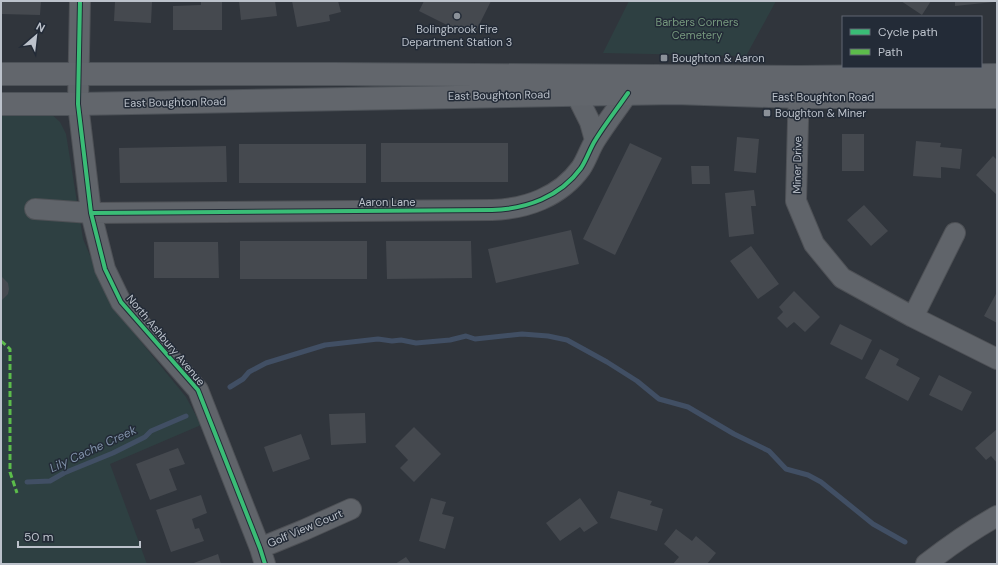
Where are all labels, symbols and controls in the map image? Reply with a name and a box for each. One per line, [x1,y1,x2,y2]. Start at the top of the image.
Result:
marker: Bolingbrook Fire Department Station 3 [452,11,462,21]
park label: Barbers Corners Cemetery [656,15,738,42]
north arrow [16,16,56,56]
legend [842,16,982,68]
text: N [34,19,48,35]
place label: Bolingbrook Fire Department Station 3 [402,22,512,49]
text: Cycle path [878,24,938,40]
text: Path [878,44,903,60]
place label: Boughton & Aaron [672,51,765,65]
marker: Boughton & Aaron [659,53,669,63]
street label: East Boughton Road [448,87,550,103]
street label: East Boughton Road [772,90,874,104]
street label: East Boughton Road [124,94,226,110]
place label: Boughton & Miner [775,106,866,120]
marker: Boughton & Miner [762,108,772,118]
street label: Miner Drive [789,136,805,194]
street label: Aaron Lane [358,195,416,209]
street label: North Ashbury Avenue [124,292,208,388]
water label: Lily Cache Creek [47,422,140,476]
street label: Golf View Court [265,506,345,550]
scale bar [18,523,140,549]
text: 50 m [24,529,53,545]

